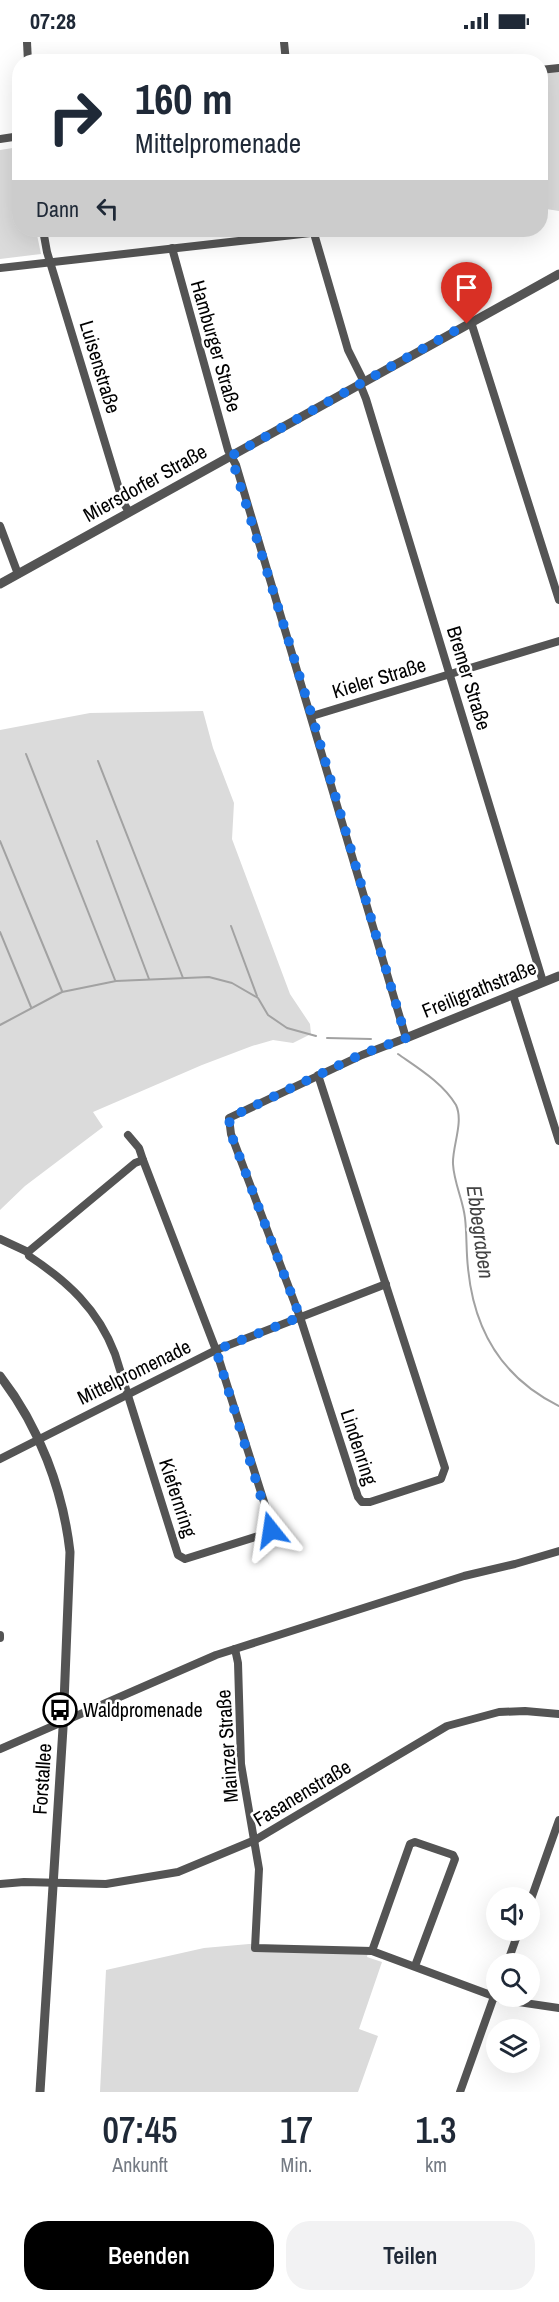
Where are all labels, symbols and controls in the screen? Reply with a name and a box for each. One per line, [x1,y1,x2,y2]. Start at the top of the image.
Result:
text: 07:28 [30,6,76,36]
text: 160 m [135,71,233,127]
icon: right [36,78,114,156]
text: Mittelpromenade [135,125,301,161]
icon: left [91,192,124,225]
text: Dann [36,194,79,224]
pin [441,262,492,324]
icon: arrive [450,271,483,304]
street label: Hamburger Straße [185,277,248,415]
street label: Luisenstraße [74,317,127,417]
street label: Miersdorfer Straße [78,437,211,528]
street label: Bremer Straße [441,622,498,733]
street label: Kieler Straße [329,650,429,705]
street label: Freiligrathstraße [418,953,540,1024]
water label: Ebbegraben [460,1183,501,1280]
street label: Mittelpromenade [73,1332,195,1411]
street label: Lindenring [335,1405,384,1488]
street label: Kiefernring [153,1455,204,1541]
position arrow [239,1498,303,1562]
street label: Mainzer Straße [209,1689,244,1803]
bus stop icon: Waldpromenade [42,1692,78,1728]
place label: Waldpromenade [83,1696,203,1723]
street label: Forstallee [26,1743,57,1815]
street label: Fasanenstraße [248,1753,356,1832]
map controls [486,1887,540,2073]
button: sound [486,1887,540,1941]
button: search [486,1953,540,2007]
button: layers [486,2019,540,2073]
text: 07:45 [103,2106,177,2154]
text: 17 [280,2106,313,2154]
text: 1.3 [415,2106,456,2154]
text: Ankunft [112,2151,168,2178]
text: Min. [280,2151,312,2178]
text: km [425,2151,447,2178]
button: Beenden [24,2221,274,2290]
button: Teilen [286,2221,535,2290]

